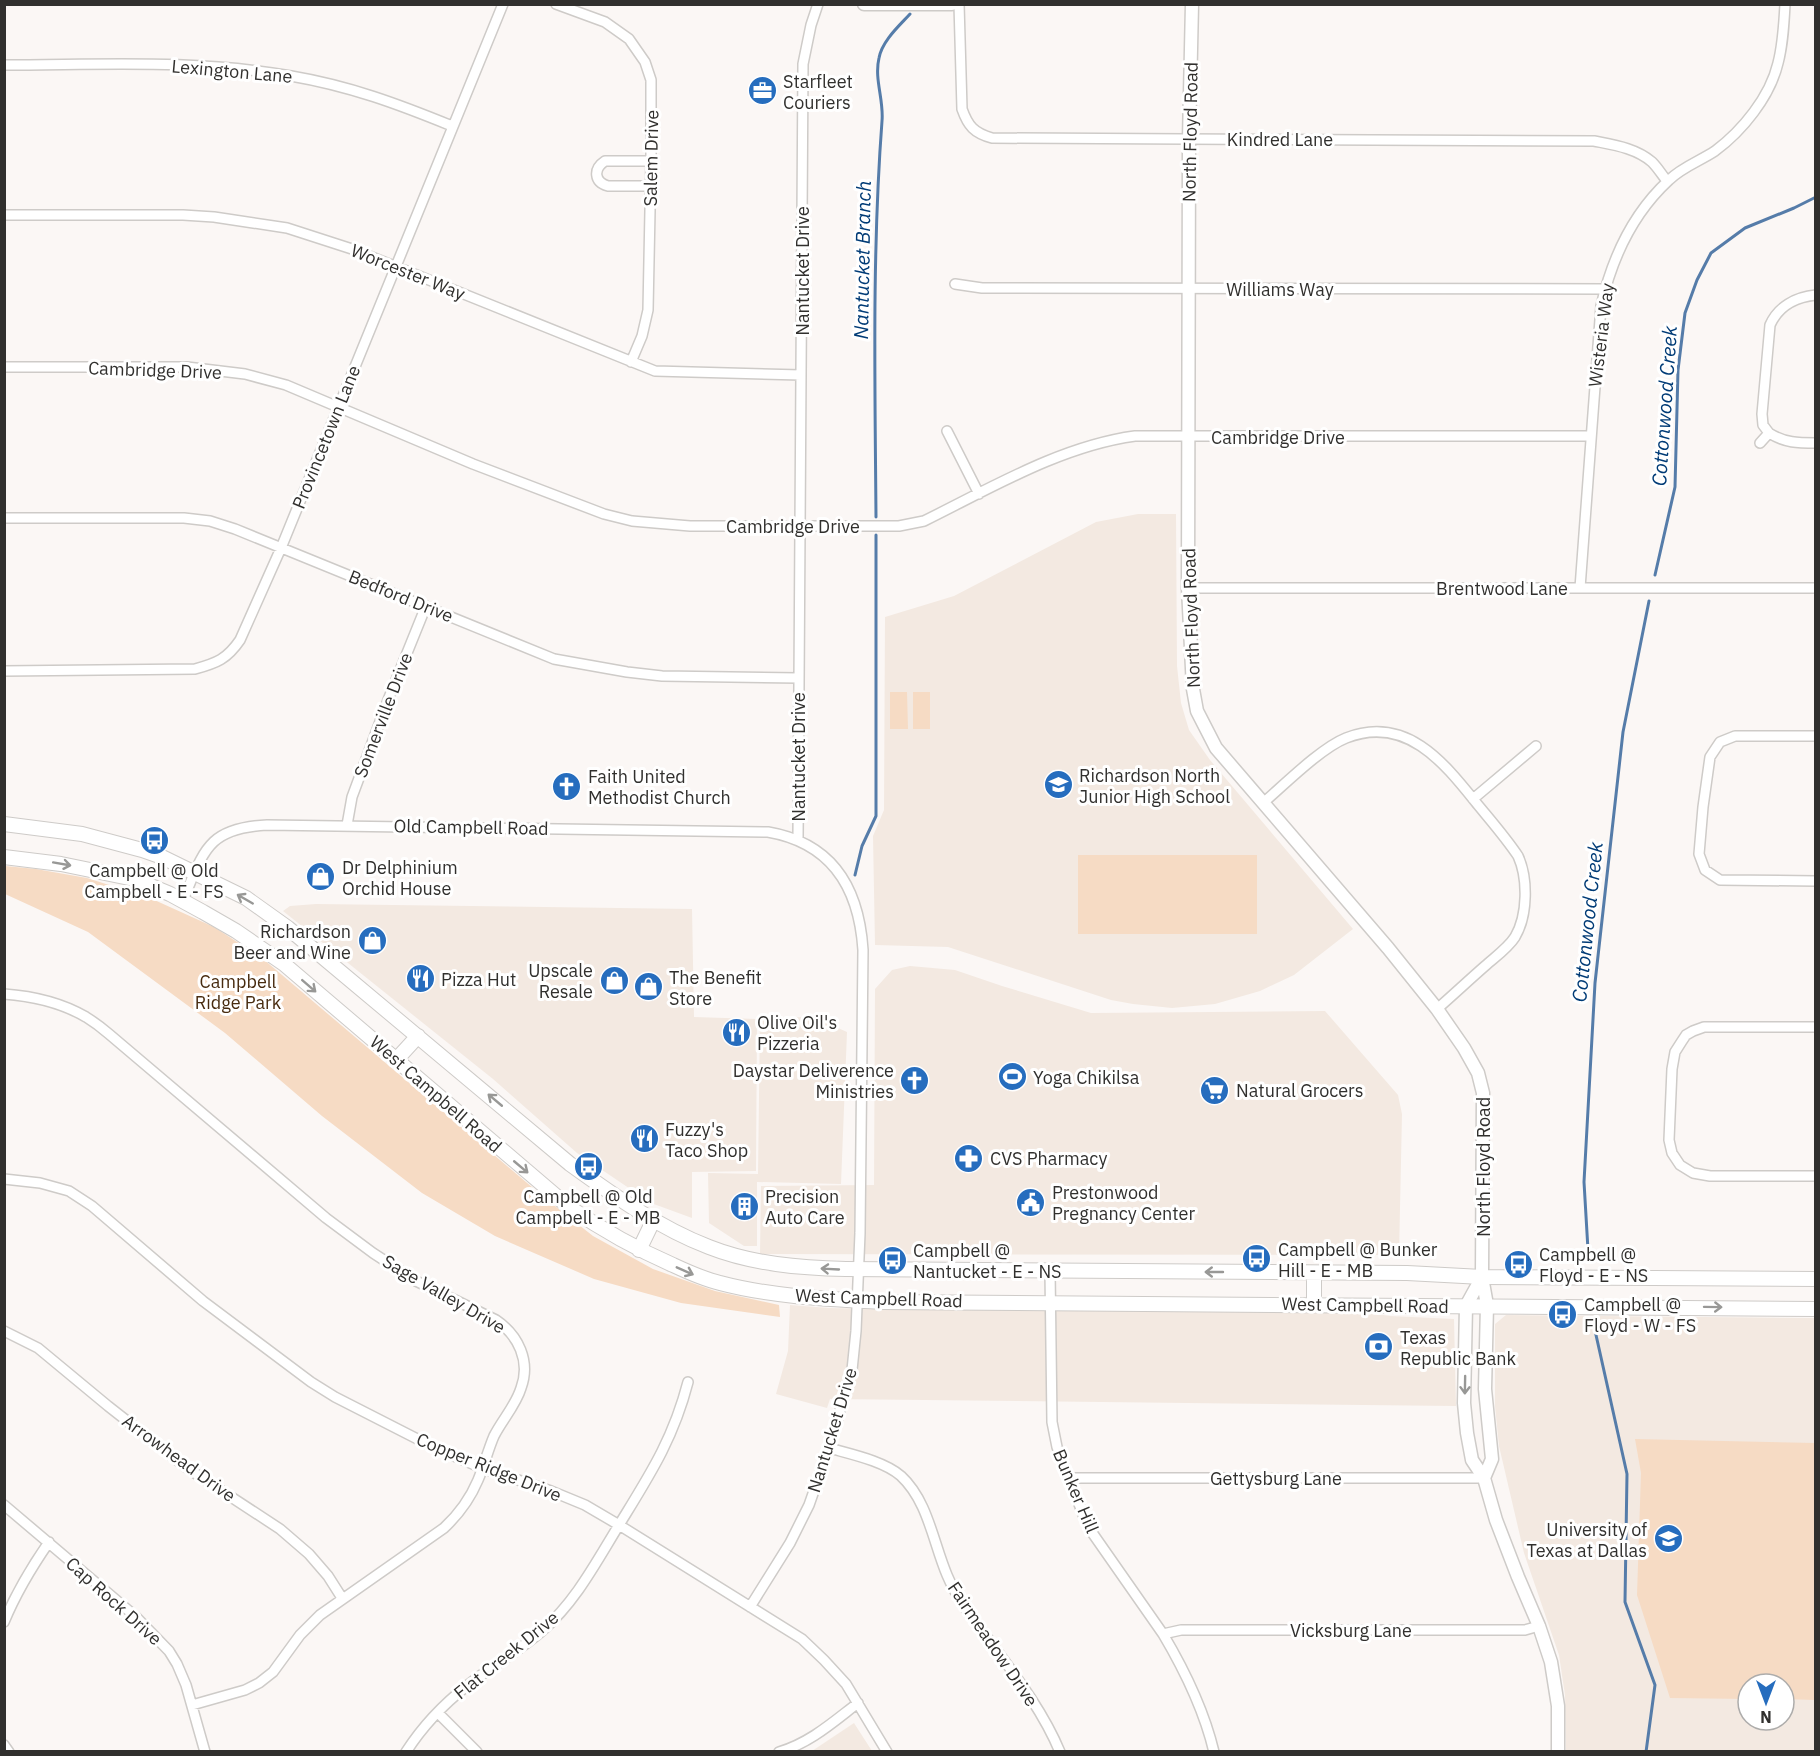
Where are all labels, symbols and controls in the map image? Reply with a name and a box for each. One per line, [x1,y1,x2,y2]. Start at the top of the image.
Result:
street label: Lexington Lane [171,54,294,88]
street label: North Floyd Road [1177,62,1203,202]
place label: Starfleet Couriers [783,70,853,114]
office icon: Starfleet Couriers [746,75,778,107]
street label: Salem Drive [639,109,663,206]
street label: Kindred Lane [1227,128,1333,151]
water label: Nantucket Branch [847,180,877,340]
street label: Nantucket Drive [791,206,814,336]
street label: Worcester Way [348,239,468,305]
street label: Williams Way [1226,278,1334,301]
street label: Wisteria Way [1583,282,1619,388]
water label: Cottonwood Creek [1645,324,1683,487]
street label: Cambridge Drive [88,356,222,384]
street label: Provincetown Lane [287,362,365,512]
street label: Cambridge Drive [1211,426,1345,449]
street label: Cambridge Drive [726,515,860,538]
street label: North Floyd Road [1177,548,1205,688]
street label: Bedford Drive [345,565,457,627]
street label: Brentwood Lane [1436,577,1568,600]
street label: Somerville Drive [349,649,417,781]
street label: Nantucket Drive [787,692,810,822]
place label: Richardson North Junior High School [1079,764,1230,808]
place label: Faith United Methodist Church [588,765,731,809]
school or university icon: Richardson North Junior High School [1042,769,1074,801]
church icon: Faith United Methodist Church [551,770,583,802]
street label: Old Campbell Road [393,814,549,840]
bus stop icon: Campbell @ Old Campbell - E - FS [138,825,170,857]
water label: Cottonwood Creek [1565,840,1609,1003]
place label: Dr Delphinium Orchid House [342,856,458,900]
one-way arrow [52,859,72,870]
place label: Campbell @ Old Campbell - E - FS [84,859,224,903]
shop icon: Dr Delphinium Orchid House [305,861,337,893]
one-way arrow [237,893,254,905]
place label: Richardson Beer and Wine [233,920,351,964]
shop icon: Richardson Beer and Wine [356,925,388,957]
place label: Upscale Resale [528,959,593,1003]
restaurant icon: Pizza Hut [404,963,436,995]
shop icon: Upscale Resale [598,964,630,996]
place label: The Benefit Store [669,966,762,1010]
place label: Pizza Hut [441,968,516,991]
park label: Campbell Ridge Park [195,970,282,1014]
shop icon: The Benefit Store [632,971,664,1003]
one-way arrow [301,979,317,992]
place label: Olive Oil's Pizzeria [757,1011,837,1055]
restaurant icon: Olive Oil's Pizzeria [720,1016,752,1048]
street label: West Campbell Road [365,1030,507,1158]
place label: Daystar Deliverence Ministries [733,1059,894,1103]
sports icon: Yoga Chikilsa [996,1061,1028,1093]
church icon: Daystar Deliverence Ministries [899,1064,931,1096]
place label: Yoga Chikilsa [1033,1066,1140,1089]
supermarket icon: Natural Grocers [1199,1074,1231,1106]
place label: Natural Grocers [1236,1079,1363,1102]
one-way arrow [488,1093,503,1107]
street label: North Floyd Road [1472,1097,1495,1237]
place label: Fuzzy's Taco Shop [665,1118,748,1162]
restaurant icon: Fuzzy's Taco Shop [628,1123,660,1155]
pharmacy icon: CVS Pharmacy [953,1142,985,1174]
place label: CVS Pharmacy [990,1147,1107,1170]
bus stop icon: Campbell @ Old Campbell - E - MB [572,1151,604,1183]
one-way arrow [513,1160,529,1173]
place label: Prestonwood Pregnancy Center [1052,1181,1195,1225]
place label: Campbell @ Old Campbell - E - MB [515,1185,661,1229]
place label: Precision Auto Care [765,1185,845,1229]
public building icon: Prestonwood Pregnancy Center [1015,1186,1047,1218]
building icon: Precision Auto Care [728,1190,760,1222]
place label: Campbell @ Bunker Hill - E - MB [1278,1238,1438,1282]
place label: Campbell @ Nantucket - E - NS [913,1239,1062,1283]
bus stop icon: Campbell @ Bunker Hill - E - MB [1241,1243,1273,1275]
place label: Campbell @ Floyd - E - NS [1539,1243,1648,1287]
bus stop icon: Campbell @ Nantucket - E - NS [876,1244,908,1276]
bus stop icon: Campbell @ Floyd - E - NS [1502,1248,1534,1280]
street label: Sage Valley Drive [378,1250,510,1339]
one-way arrow [820,1263,840,1274]
one-way arrow [675,1266,693,1277]
one-way arrow [1204,1266,1224,1278]
street label: West Campbell Road [795,1284,963,1312]
street label: West Campbell Road [1281,1292,1449,1318]
place label: Campbell @ Floyd - W - FS [1584,1293,1696,1337]
bus stop icon: Campbell @ Floyd - W - FS [1547,1298,1579,1330]
one-way arrow [1703,1302,1723,1313]
place label: Texas Republic Bank [1400,1326,1517,1370]
bank icon: Texas Republic Bank [1363,1331,1395,1363]
street label: Nantucket Drive [802,1365,862,1495]
one-way arrow [1459,1375,1470,1395]
street label: Arrowhead Drive [118,1409,240,1507]
street label: Copper Ridge Drive [413,1427,565,1507]
street label: Bunker Hill [1048,1446,1104,1537]
street label: Gettysburg Lane [1210,1467,1342,1490]
place label: University of Texas at Dallas [1527,1518,1647,1562]
school or university icon: University of Texas at Dallas [1652,1523,1684,1555]
street label: Cap Rock Drive [61,1552,167,1650]
street label: Fairmeadow Drive [943,1577,1043,1711]
street label: Flat Creek Drive [449,1606,563,1704]
street label: Vicksburg Lane [1290,1619,1412,1642]
north arrow [1736,1672,1796,1732]
text: N [1760,1707,1772,1727]

